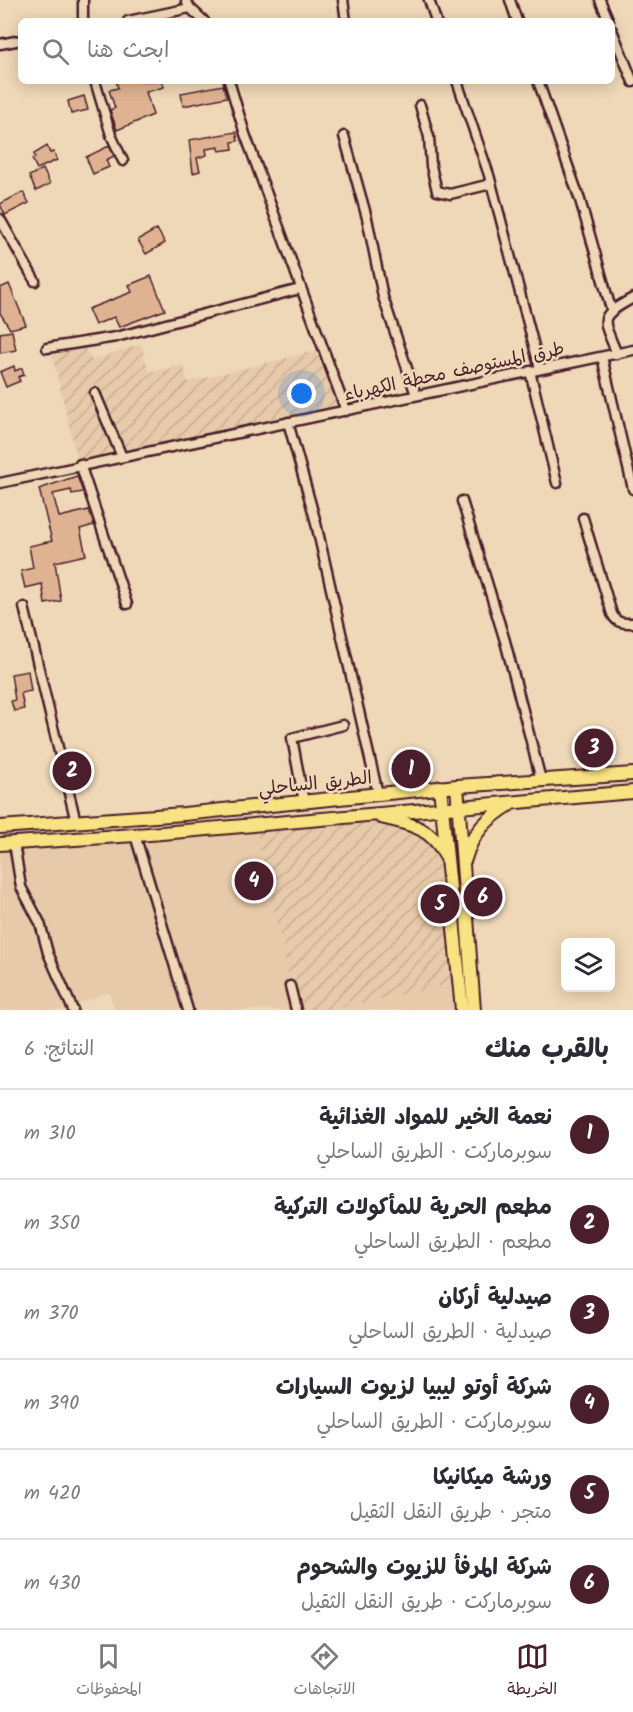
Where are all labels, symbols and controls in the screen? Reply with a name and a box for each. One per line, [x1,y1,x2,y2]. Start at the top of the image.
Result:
search box [18,18,615,84]
text: ابحث هنا [87,34,169,69]
icon: search [39,35,72,68]
street label: طرق المستوصف محطة الكهرباء [341,335,567,410]
your location [287,379,316,408]
pin: 3 [574,726,614,771]
pin: 1 [392,746,430,792]
pin: 2 [52,748,92,794]
street label: الطريق الساحلي [257,764,373,805]
pin: 4 [234,858,274,904]
pin: 6 [464,874,502,920]
pin: 5 [420,882,460,926]
map controls [561,938,615,992]
button: layers [561,938,615,992]
text: بالقرب منك [485,1029,609,1071]
text: النتائج: 6 [24,1034,94,1066]
text: نعمة الخير للمواد الغذائية [319,1101,552,1136]
text: 310 m [24,1118,76,1150]
text: 1 [586,1118,593,1150]
text: سوبرماركت · الطريق الساحلي [317,1137,552,1169]
text: مطعم الحرية للمأكولات التركية [274,1191,552,1226]
text: 350 m [24,1208,80,1240]
text: 2 [584,1208,595,1240]
text: مطعم · الطريق الساحلي [354,1227,552,1259]
text: صيدلية أركان [438,1281,552,1316]
text: 370 m [24,1298,79,1330]
text: 3 [584,1298,595,1330]
text: صيدلية · الطريق الساحلي [348,1317,552,1349]
text: شركة أوتو ليبيا لزيوت السيارات [276,1371,552,1406]
text: 390 m [24,1388,79,1420]
text: 4 [584,1388,595,1420]
text: سوبرماركت · الطريق الساحلي [317,1407,552,1439]
text: ورشة ميكانيكا [433,1461,552,1496]
text: 420 m [24,1478,81,1510]
text: 5 [584,1478,595,1510]
text: متجر · طريق النقل الثقيل [350,1497,552,1529]
text: شركة المرفأ للزيوت والشحوم [296,1551,552,1586]
text: 430 m [24,1568,80,1600]
text: 6 [584,1568,595,1600]
text: سوبرماركت · طريق النقل الثقيل [301,1587,552,1619]
tab: المحفوظات [76,1640,142,1703]
tab: الاتجاهات [294,1640,355,1703]
tab: الخريطة [507,1640,557,1703]

